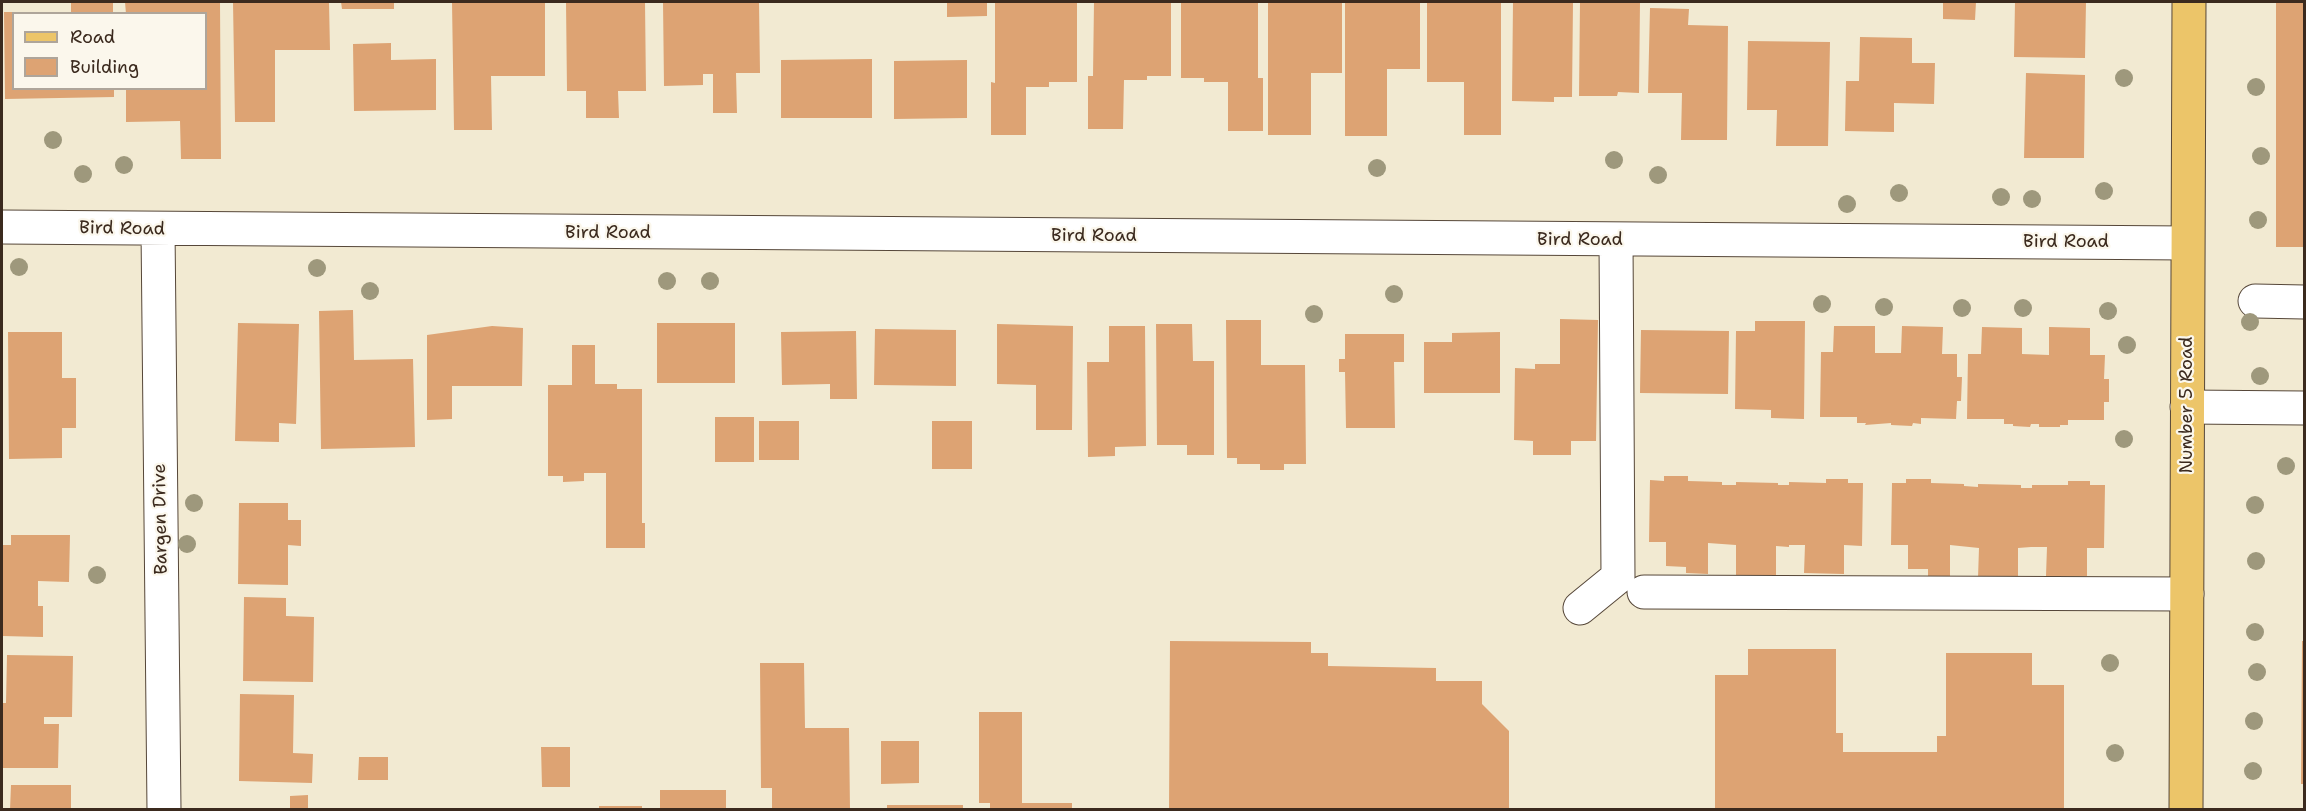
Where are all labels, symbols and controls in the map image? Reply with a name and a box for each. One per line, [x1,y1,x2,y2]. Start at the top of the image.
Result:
legend [12,12,207,90]
text: Road [70,25,115,49]
text: Building [70,55,139,79]
street label: Bird Road [79,217,165,241]
street label: Bird Road [565,222,651,244]
street label: Bird Road [1051,225,1137,247]
street label: Bird Road [1537,229,1623,251]
street label: Bird Road [2023,231,2109,253]
street label: Number 5 Road [2176,337,2198,473]
street label: Bargen Drive [149,463,173,575]

